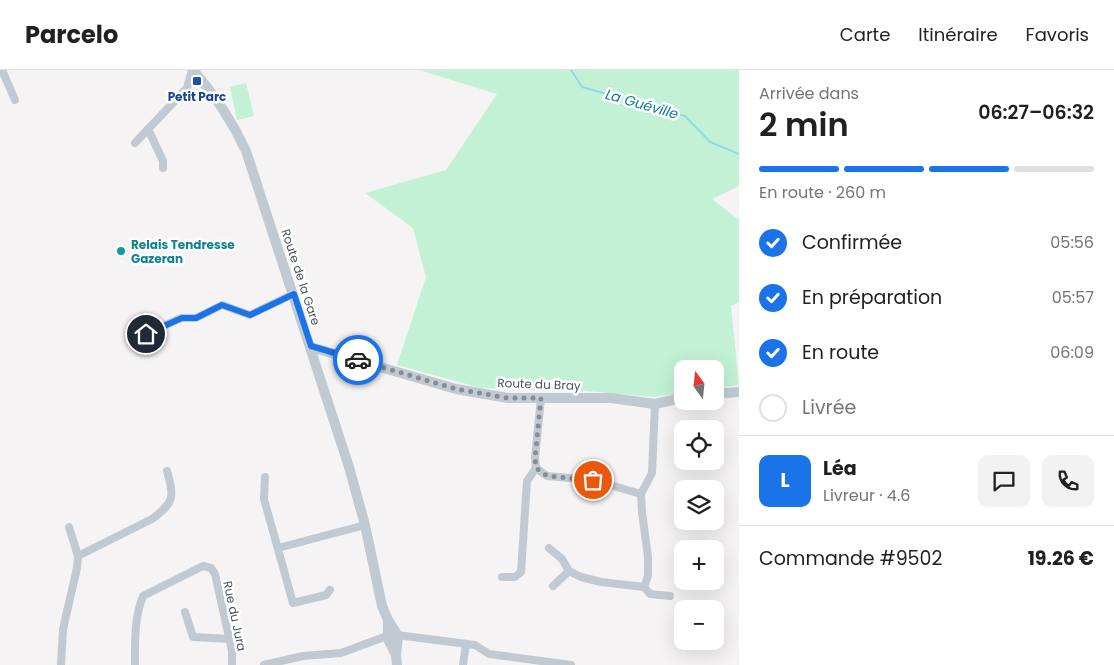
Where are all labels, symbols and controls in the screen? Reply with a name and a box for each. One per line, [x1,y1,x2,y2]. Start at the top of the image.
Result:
text: Parcelo [25,18,118,51]
text: Carte [840,22,890,47]
text: Itinéraire [918,22,998,47]
text: Favoris [1026,22,1089,47]
marker: Petit Parc [191,75,203,87]
text: Arrivée dans [759,82,859,105]
water label: La Guéville [603,84,681,124]
place label: Petit Parc [168,88,226,105]
text: 06:27–06:32 [978,99,1094,126]
text: 2 min [759,102,849,147]
text: En route · 260 m [759,181,886,204]
street label: Route de la Gare [277,227,325,327]
icon: check [759,229,787,257]
text: Confirmée [802,229,902,256]
text: 05:56 [1050,231,1094,254]
place label: Relais Tendresse Gazeran [131,236,235,267]
marker: Relais Tendresse Gazeran [115,245,127,257]
icon: check [759,284,787,312]
text: En préparation [802,284,942,311]
text: 05:57 [1052,286,1094,309]
pin [125,313,167,355]
icon: home [132,320,160,348]
courier [333,335,383,385]
icon: check [759,339,787,367]
text: En route [802,339,879,366]
text: 06:09 [1050,341,1094,364]
icon: car [344,346,372,374]
north arrow [674,360,724,410]
map controls [674,360,724,650]
street label: Route du Bray [497,374,581,394]
text: Livrée [802,394,856,421]
button: locate [674,420,724,470]
text: Léa [823,455,857,482]
button: chat [978,455,1030,507]
button: phone [1042,455,1094,507]
pin [572,459,614,501]
icon: bag [579,466,607,494]
text: L [780,467,790,494]
button: layers [674,480,724,530]
text: Livreur · 4.6 [823,484,910,507]
button: + [674,540,724,590]
text: Commande #9502 [759,545,942,572]
text: 19.26 € [1028,545,1094,572]
street label: Rue du Jura [219,579,251,653]
button: − [674,600,724,650]

